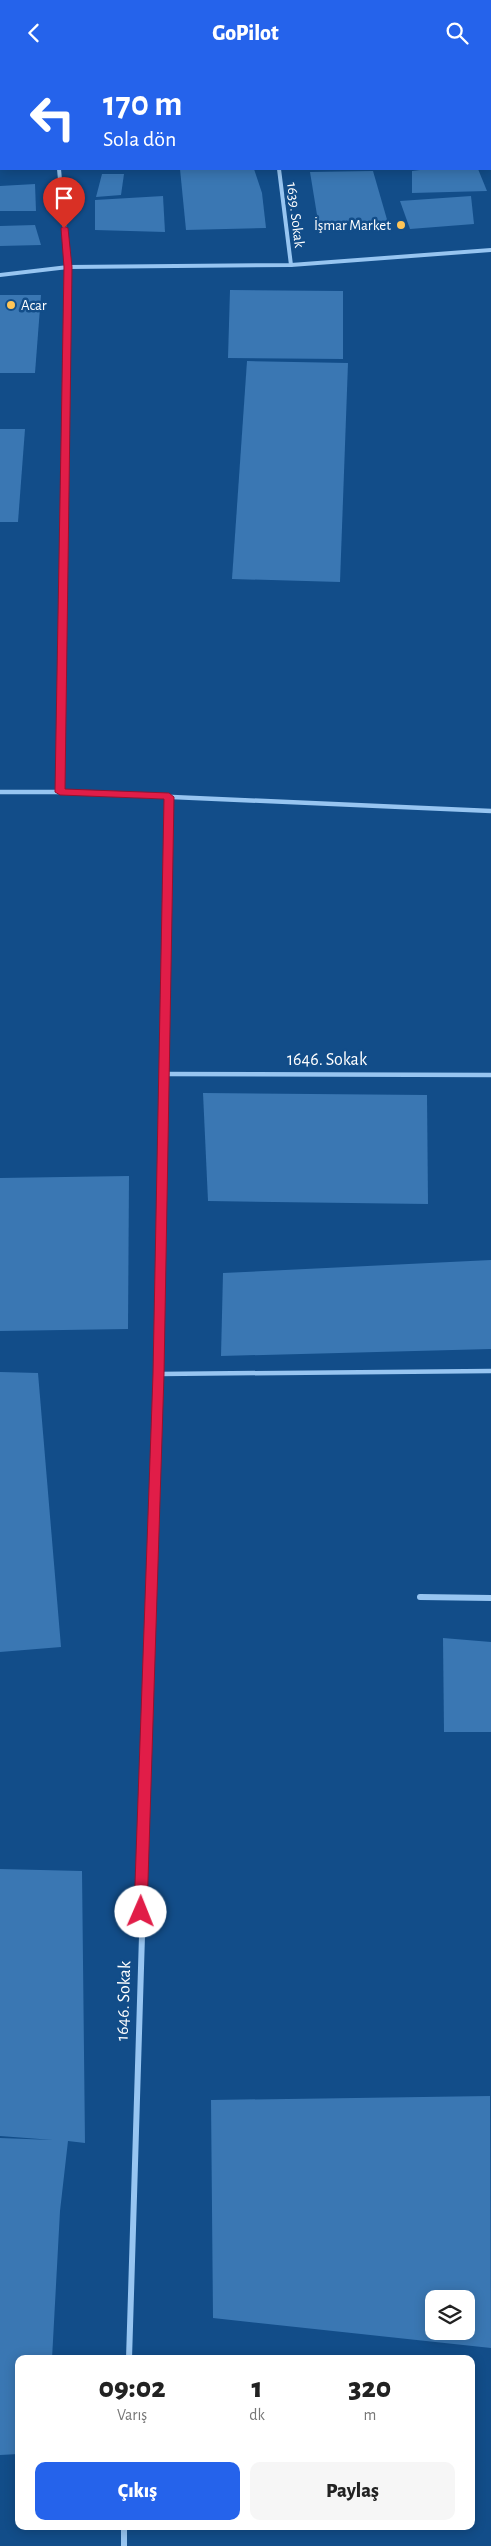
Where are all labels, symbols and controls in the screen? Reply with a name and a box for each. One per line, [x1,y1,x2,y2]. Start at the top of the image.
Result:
icon: back [20,19,48,47]
icon: search [443,19,471,47]
text: GoPilot [212,22,279,44]
icon: left [20,85,85,150]
text: 170 m [103,87,183,122]
text: Sola dön [103,128,176,150]
pin [43,177,85,228]
street label: 1639. Sokak [284,181,307,249]
icon: arrive [50,184,78,212]
place label: İşmar Market [314,216,391,233]
marker: İşmar Market [395,219,407,231]
place label: Acar [21,298,47,313]
marker: Acar [5,299,17,311]
street label: 1646. Sokak [287,1051,368,1069]
position arrow [114,1885,166,1937]
street label: 1646. Sokak [114,1960,134,2041]
map controls [425,2290,475,2340]
button: layers [425,2290,475,2340]
text: 09:02 [99,2373,166,2403]
text: 1 [251,2373,262,2403]
text: 320 [348,2373,391,2403]
text: Varış [117,2407,147,2423]
text: dk [249,2407,265,2423]
text: m [363,2407,376,2423]
button: Çıkış [35,2462,240,2520]
button: Paylaş [250,2462,455,2520]

